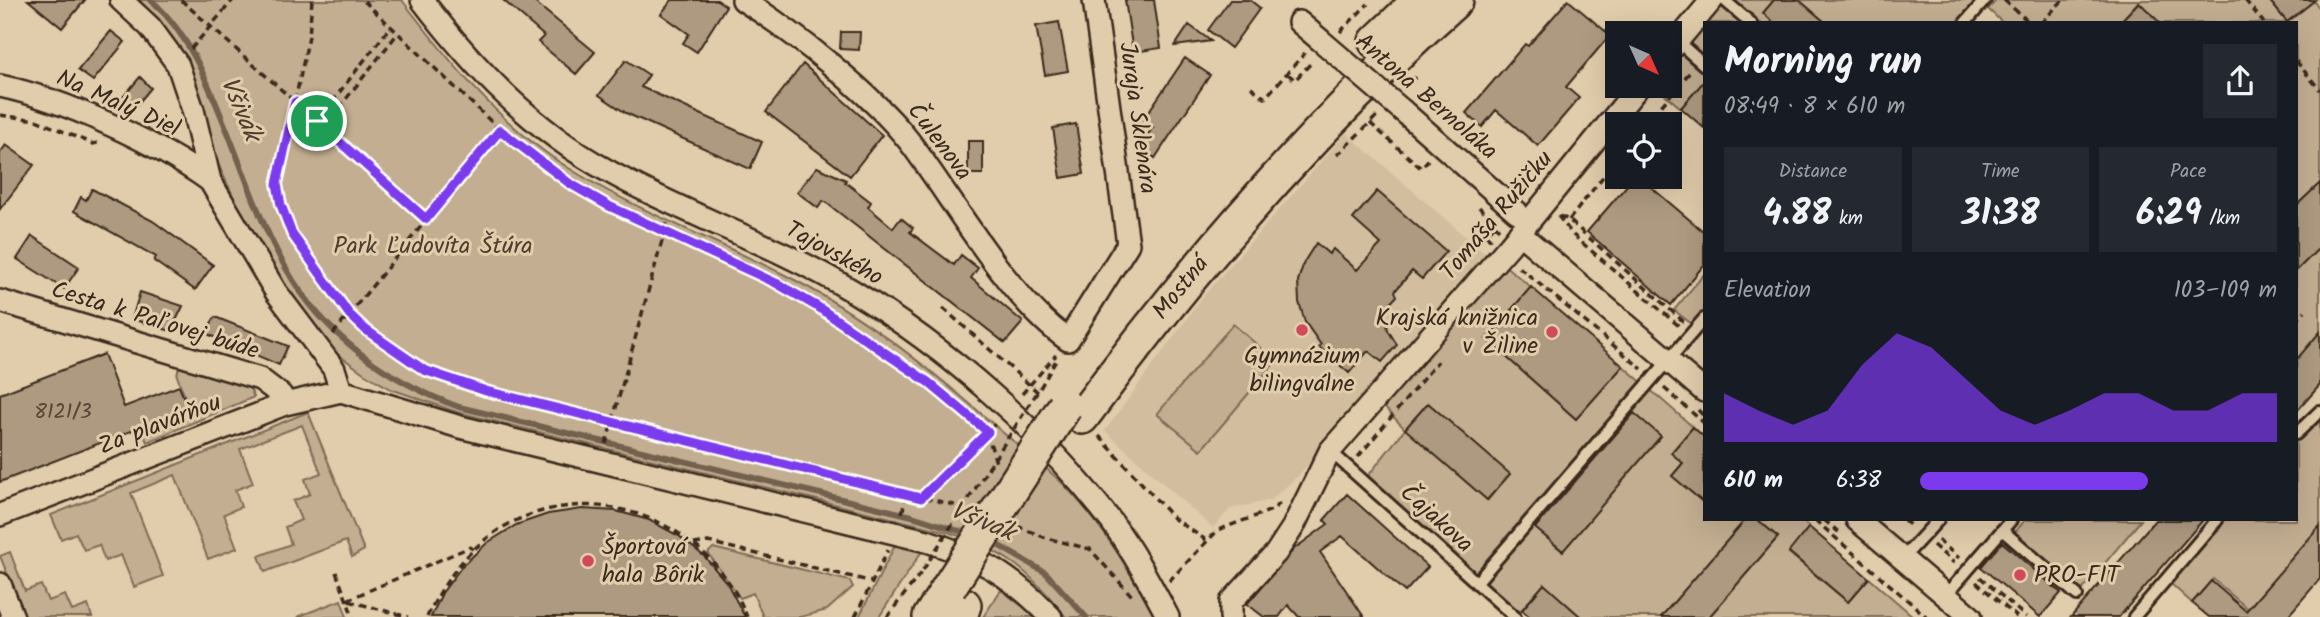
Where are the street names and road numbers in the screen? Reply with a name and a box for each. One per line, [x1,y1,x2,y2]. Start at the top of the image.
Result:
street label: Antona Bernoláka [1346,24,1506,170]
street label: Juraja Sklenára [1107,40,1167,196]
street label: Na Malý Diel [50,59,186,149]
street label: Čulenova [896,94,982,190]
street label: Tomáša Ružičku [1431,142,1564,290]
street label: Tajovského [778,211,890,297]
street label: Mostná [1143,245,1221,329]
street label: Cesta k Paľovej búde [46,271,264,371]
street label: Za plavárňou [93,384,228,466]
street label: Čajakova [1390,475,1482,563]

